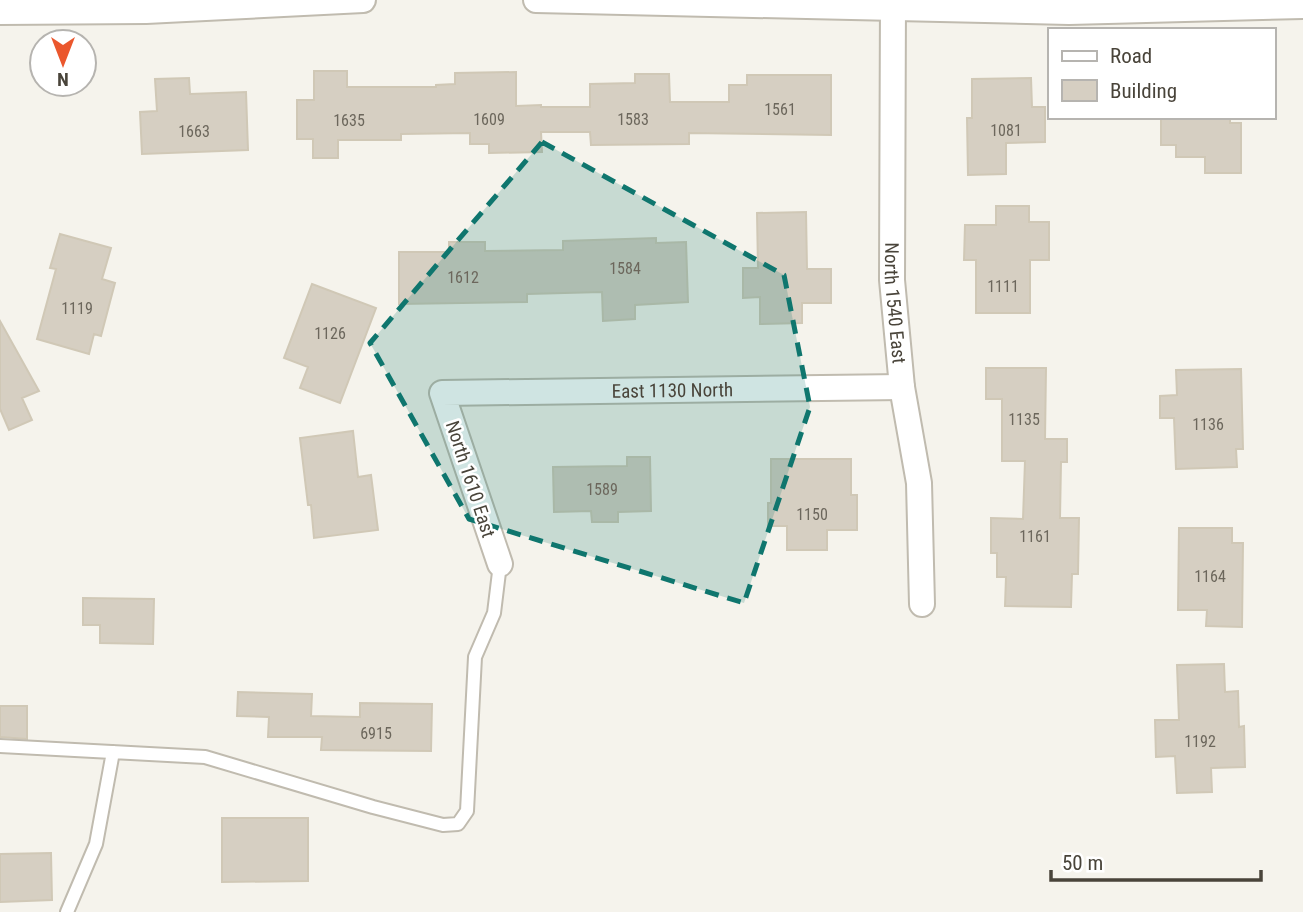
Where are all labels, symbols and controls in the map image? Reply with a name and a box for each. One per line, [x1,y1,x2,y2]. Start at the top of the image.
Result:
north arrow [28,28,98,98]
legend [1048,28,1275,119]
text: Road [1110,44,1152,68]
text: N [57,68,69,91]
text: Building [1110,79,1177,103]
house number: 1561 [764,100,796,119]
house number: 1609 [473,110,505,129]
house number: 1583 [617,110,649,129]
house number: 1635 [333,111,365,130]
house number: 1081 [990,121,1022,140]
house number: 1663 [178,122,210,141]
street label: North 1540 East [880,242,911,365]
house number: 1584 [609,259,641,278]
house number: 1612 [447,268,479,287]
house number: 1111 [987,277,1019,296]
house number: 1119 [61,299,93,318]
house number: 1126 [314,324,346,343]
street label: East 1130 North [611,378,733,403]
house number: 1135 [1008,410,1040,429]
house number: 1136 [1192,415,1224,434]
street label: North 1610 East [441,418,500,540]
house number: 1589 [586,480,618,499]
house number: 1150 [796,505,828,524]
house number: 1161 [1019,527,1051,546]
house number: 1164 [1194,567,1226,586]
house number: 6915 [360,724,392,743]
house number: 1192 [1184,732,1216,751]
scale bar [1051,838,1261,882]
text: 50 m [1062,851,1103,875]

